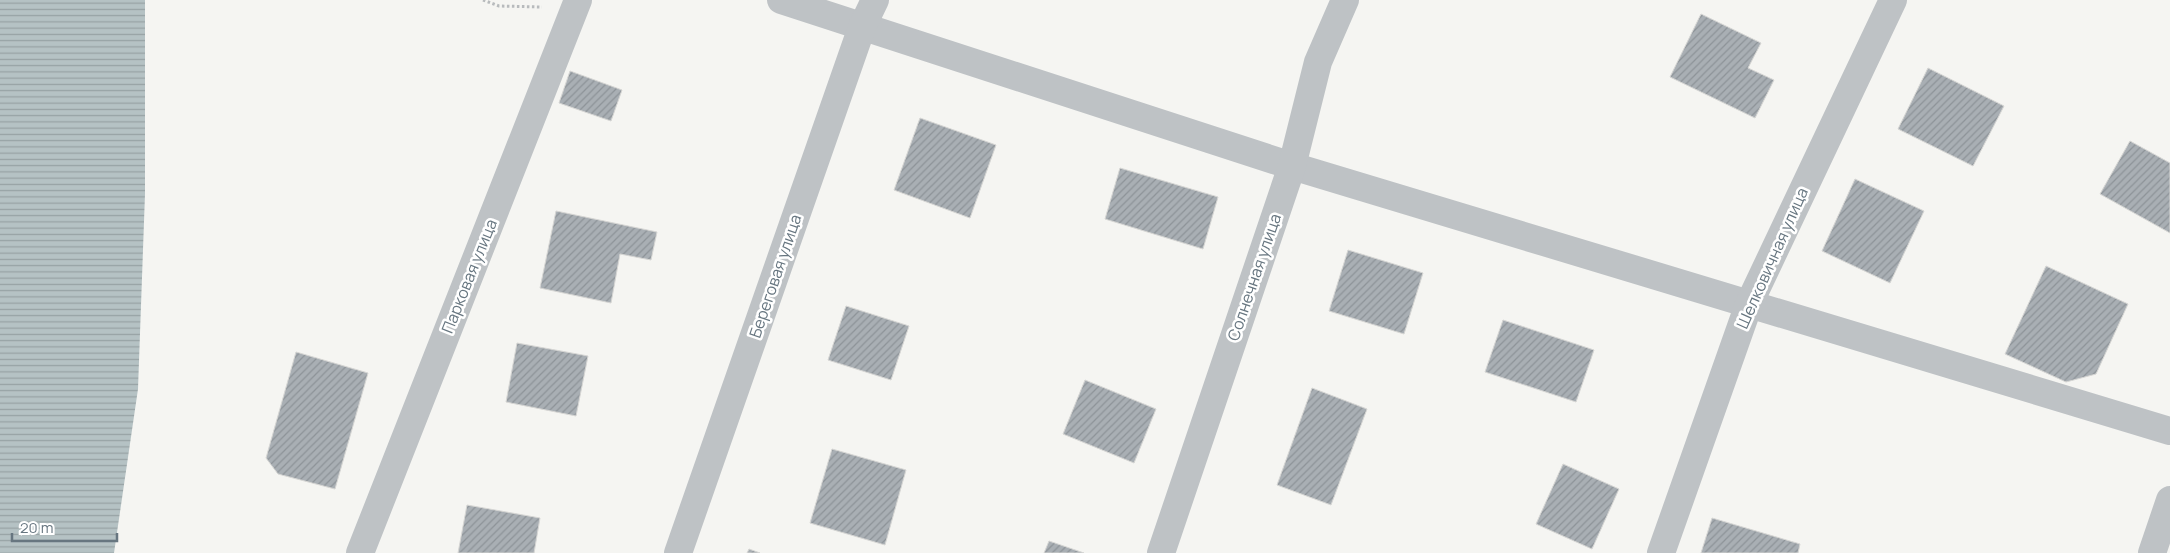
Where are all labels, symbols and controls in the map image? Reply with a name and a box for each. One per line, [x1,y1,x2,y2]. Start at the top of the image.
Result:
street label: Шелковичная улица [1731,184,1813,332]
street label: Солнечная улица [1222,210,1286,344]
street label: Береговая улица [744,211,806,341]
street label: Парковая улица [436,216,502,336]
scale bar [12,510,118,542]
text: 20 m [20,517,53,538]

